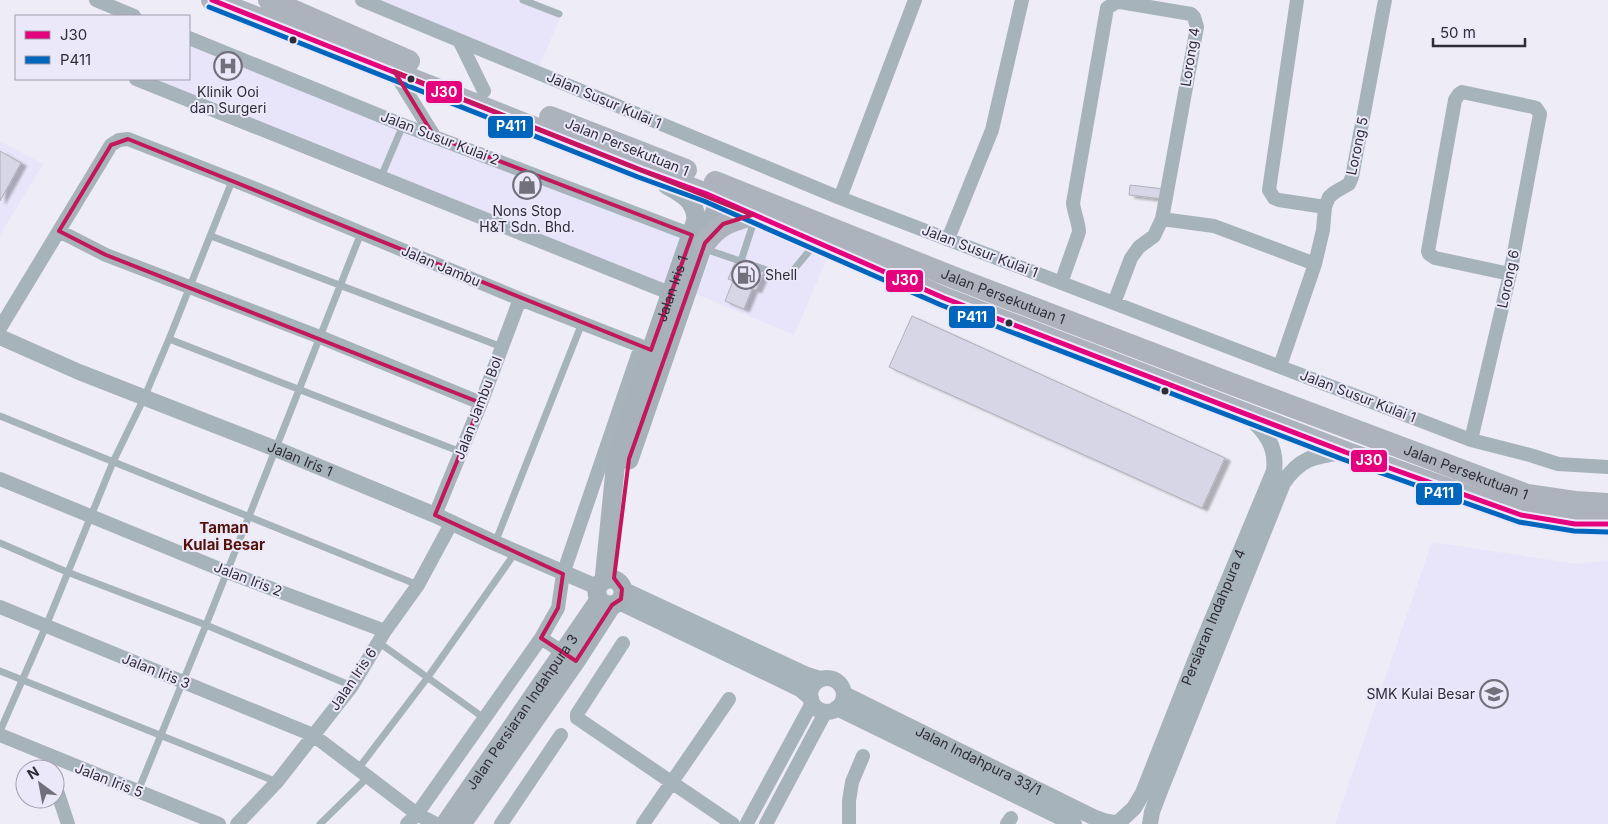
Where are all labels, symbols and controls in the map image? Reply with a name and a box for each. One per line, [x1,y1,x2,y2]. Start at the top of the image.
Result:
legend [15,15,190,80]
scale bar [1433,15,1526,47]
text: 50 m [1440,23,1476,42]
text: J30 [60,25,87,44]
street label: Lorong 4 [1176,26,1203,88]
unlabelled marker [288,35,298,45]
text: P411 [60,50,91,69]
hospital icon: Klinik Ooi dan Surgeri [213,51,243,81]
street label: Jalan Susur Kulai 1 [544,68,664,131]
unlabelled marker [406,74,416,84]
line badge: J30 [425,80,463,104]
place label: Klinik Ooi dan Surgeri [190,83,266,116]
text: J30 [431,83,457,100]
street label: Jalan Susur Kulai 2 [378,107,502,168]
street label: Jalan Persekutuan 1 [563,114,691,179]
line badge: P411 [487,115,534,139]
street label: Lorong 5 [1342,115,1371,177]
text: P411 [496,117,526,134]
shop icon: Nons Stop H&T Sdn. Bhd. [512,170,542,200]
place label: Nons Stop H&T Sdn. Bhd. [479,202,575,235]
street label: Jalan Susur Kulai 1 [920,221,1041,280]
street label: Jalan Jambu [399,241,483,290]
street label: Lorong 6 [1493,248,1522,310]
street label: Jalan Iris 1 [652,253,691,324]
fuel station icon: Shell [731,260,761,290]
street label: Jalan Persekutuan 1 [939,264,1068,327]
place label: Shell [765,266,797,283]
line badge: J30 [885,269,924,293]
text: J30 [892,271,918,288]
line badge: P411 [948,305,996,329]
text: P411 [957,308,987,325]
unlabelled marker [1004,318,1014,328]
street label: Jalan Jambu Bol [450,354,505,462]
street label: Jalan Susur Kulai 1 [1298,366,1419,425]
unlabelled marker [1160,386,1170,396]
street label: Jalan Iris 1 [265,438,335,480]
street label: Jalan Persekutuan 1 [1401,440,1531,503]
line badge: J30 [1350,449,1388,473]
text: J30 [1356,451,1382,468]
line badge: P411 [1415,482,1463,506]
text: P411 [1424,484,1454,501]
district label: Taman Kulai Besar [183,518,265,554]
street label: Persiaran Indahpura 4 [1177,546,1249,688]
street label: Jalan Iris 2 [212,558,285,599]
street label: Jalan Persiaran Indahpura 3 [462,631,581,793]
street label: Jalan Iris 6 [325,644,380,713]
street label: Jalan Iris 3 [120,649,193,692]
school or university icon: SMK Kulai Besar [1479,679,1509,709]
place label: SMK Kulai Besar [1366,685,1475,702]
street label: Jalan Indahpura 33/1 [913,722,1044,798]
north arrow [15,759,65,809]
street label: Jalan Iris 5 [73,759,146,800]
text: N [24,763,42,783]

